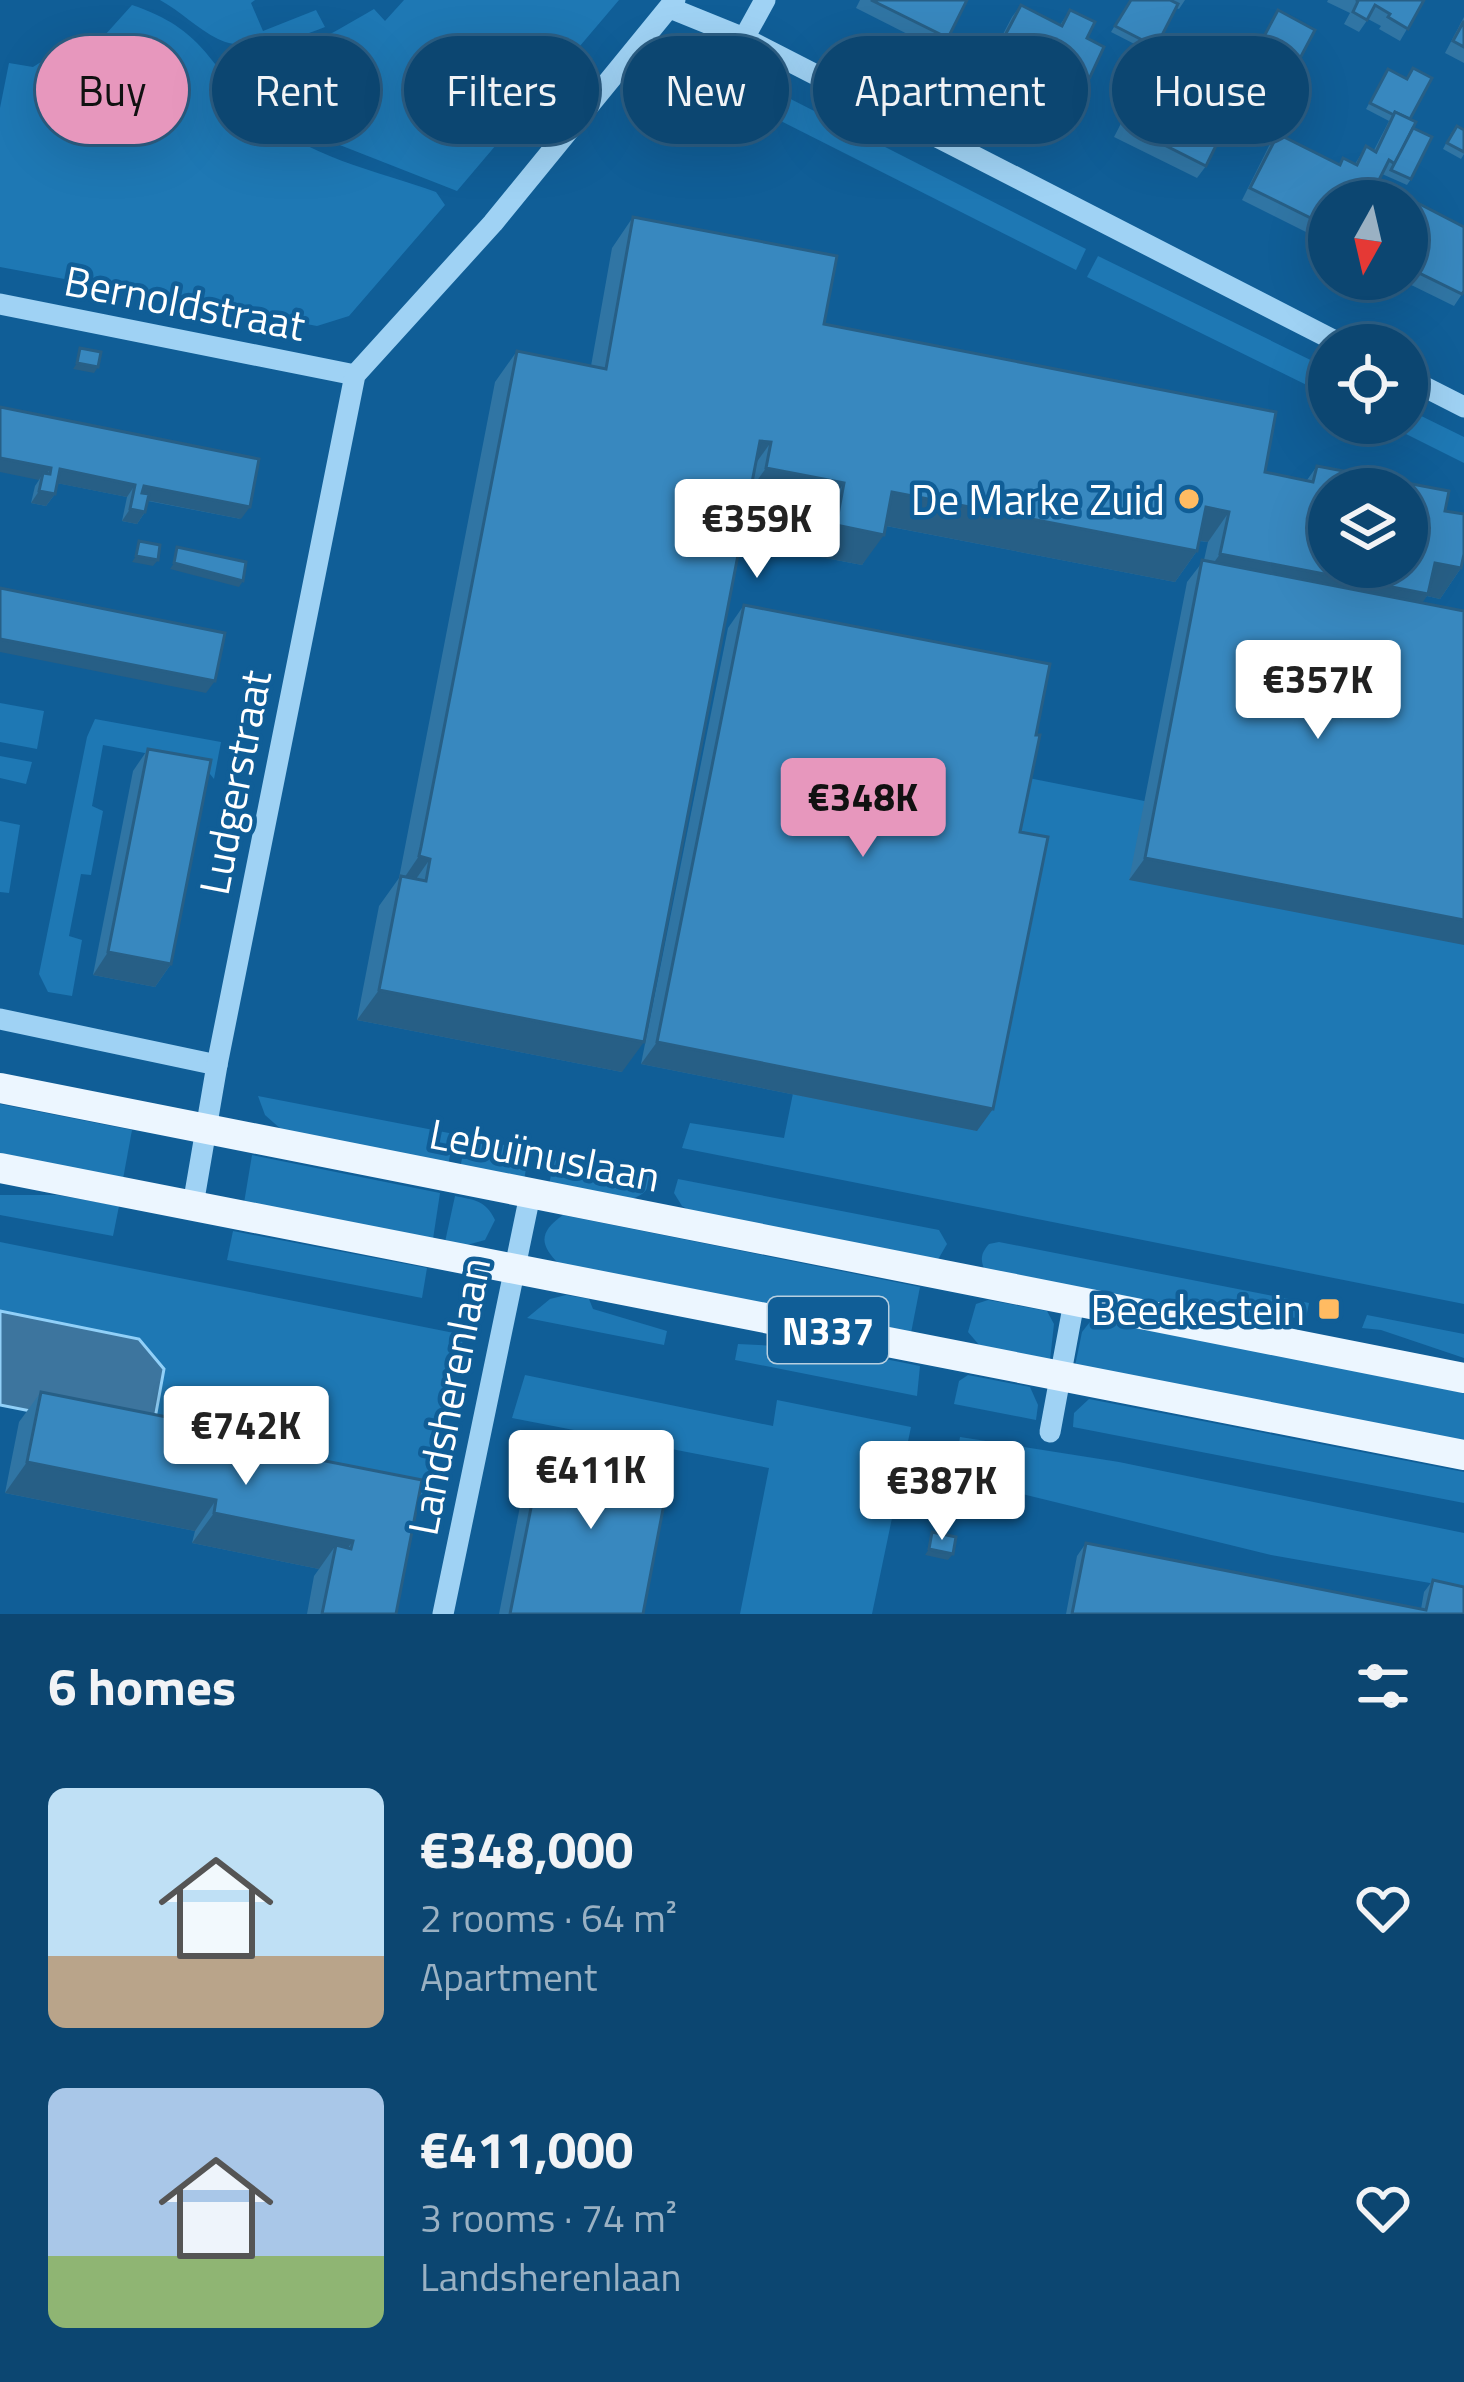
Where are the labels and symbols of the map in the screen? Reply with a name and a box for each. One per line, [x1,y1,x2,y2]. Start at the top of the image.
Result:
north arrow [1308,180,1428,300]
street label: Bernoldstraat [59,247,311,357]
place label: De Marke Zuid [911,467,1165,531]
pin: €359K [673,479,841,581]
marker: De Marke Zuid [1176,486,1202,512]
pin: €357K [1234,640,1402,742]
street label: Ludgerstraat [181,664,287,900]
pin: €348K [779,758,947,860]
street label: Lebuïnuslaan [424,1100,666,1208]
street label: Landsherenlaan [390,1252,506,1540]
place label: Beeckestein [1090,1277,1305,1341]
marker: Beeckestein [1316,1296,1342,1322]
road number: N337 [768,1297,888,1363]
pin: €742K [162,1386,330,1488]
pin: €411K [507,1430,675,1532]
pin: €387K [858,1441,1026,1543]

